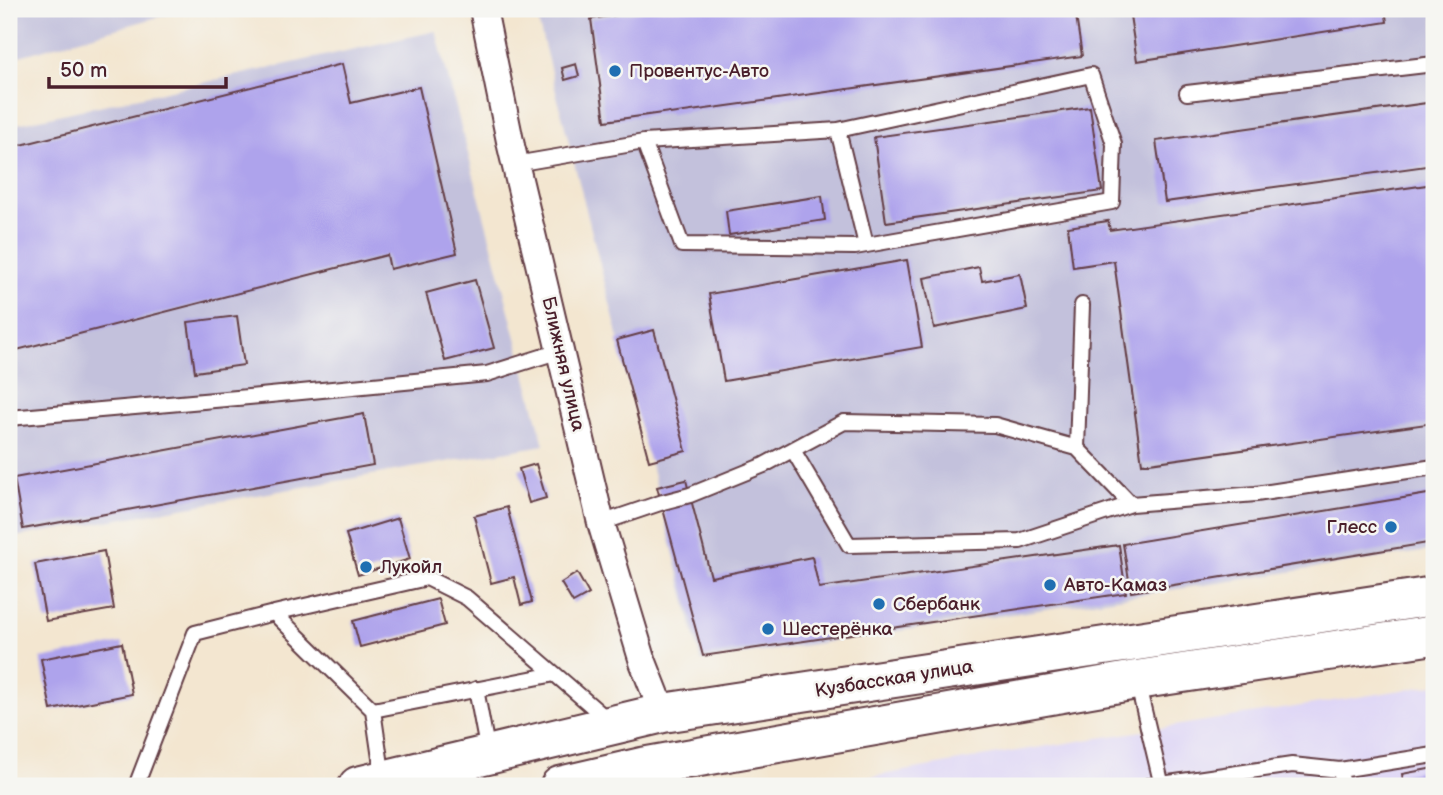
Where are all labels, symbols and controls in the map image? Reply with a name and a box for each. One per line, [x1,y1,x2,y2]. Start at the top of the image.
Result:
scale bar [49,46,226,90]
text: 50 m [60,58,107,83]
place label: Провентус-Авто [629,60,769,83]
marker: Провентус-Авто [607,63,623,79]
street label: Ближняя улица [536,295,590,433]
place label: Глесс [1326,516,1378,539]
marker: Глесс [1383,519,1399,535]
place label: Лукойл [379,556,442,579]
marker: Лукойл [358,559,374,575]
place label: Авто-Камаз [1063,574,1167,597]
marker: Авто-Камаз [1042,577,1058,593]
place label: Сбербанк [893,593,980,616]
marker: Сбербанк [871,596,887,612]
place label: Шестерёнка [782,618,893,641]
marker: Шестерёнка [760,621,776,637]
street label: Кузбасская улица [813,655,975,703]

